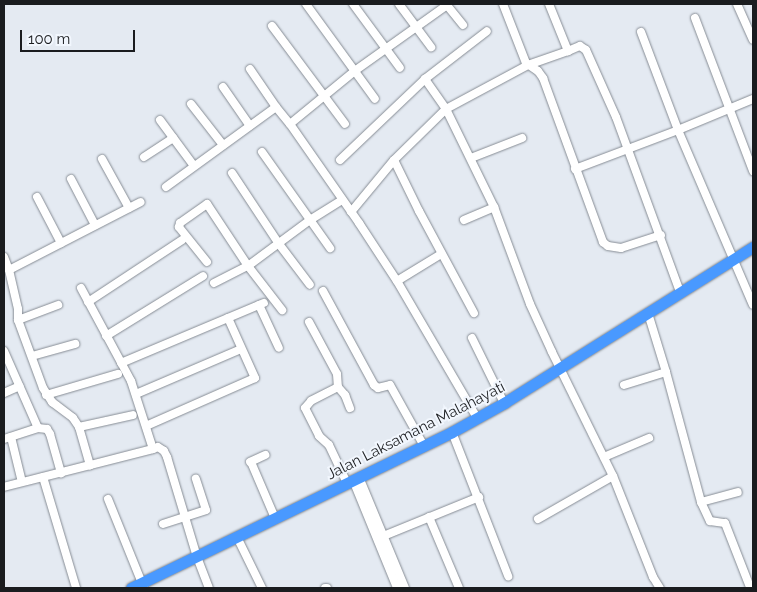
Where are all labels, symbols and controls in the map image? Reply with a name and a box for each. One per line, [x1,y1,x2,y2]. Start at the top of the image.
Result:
scale bar [22,20,138,52]
text: 100 m [28,30,70,48]
street label: Jalan Laksamana Malahayati [324,378,508,484]

